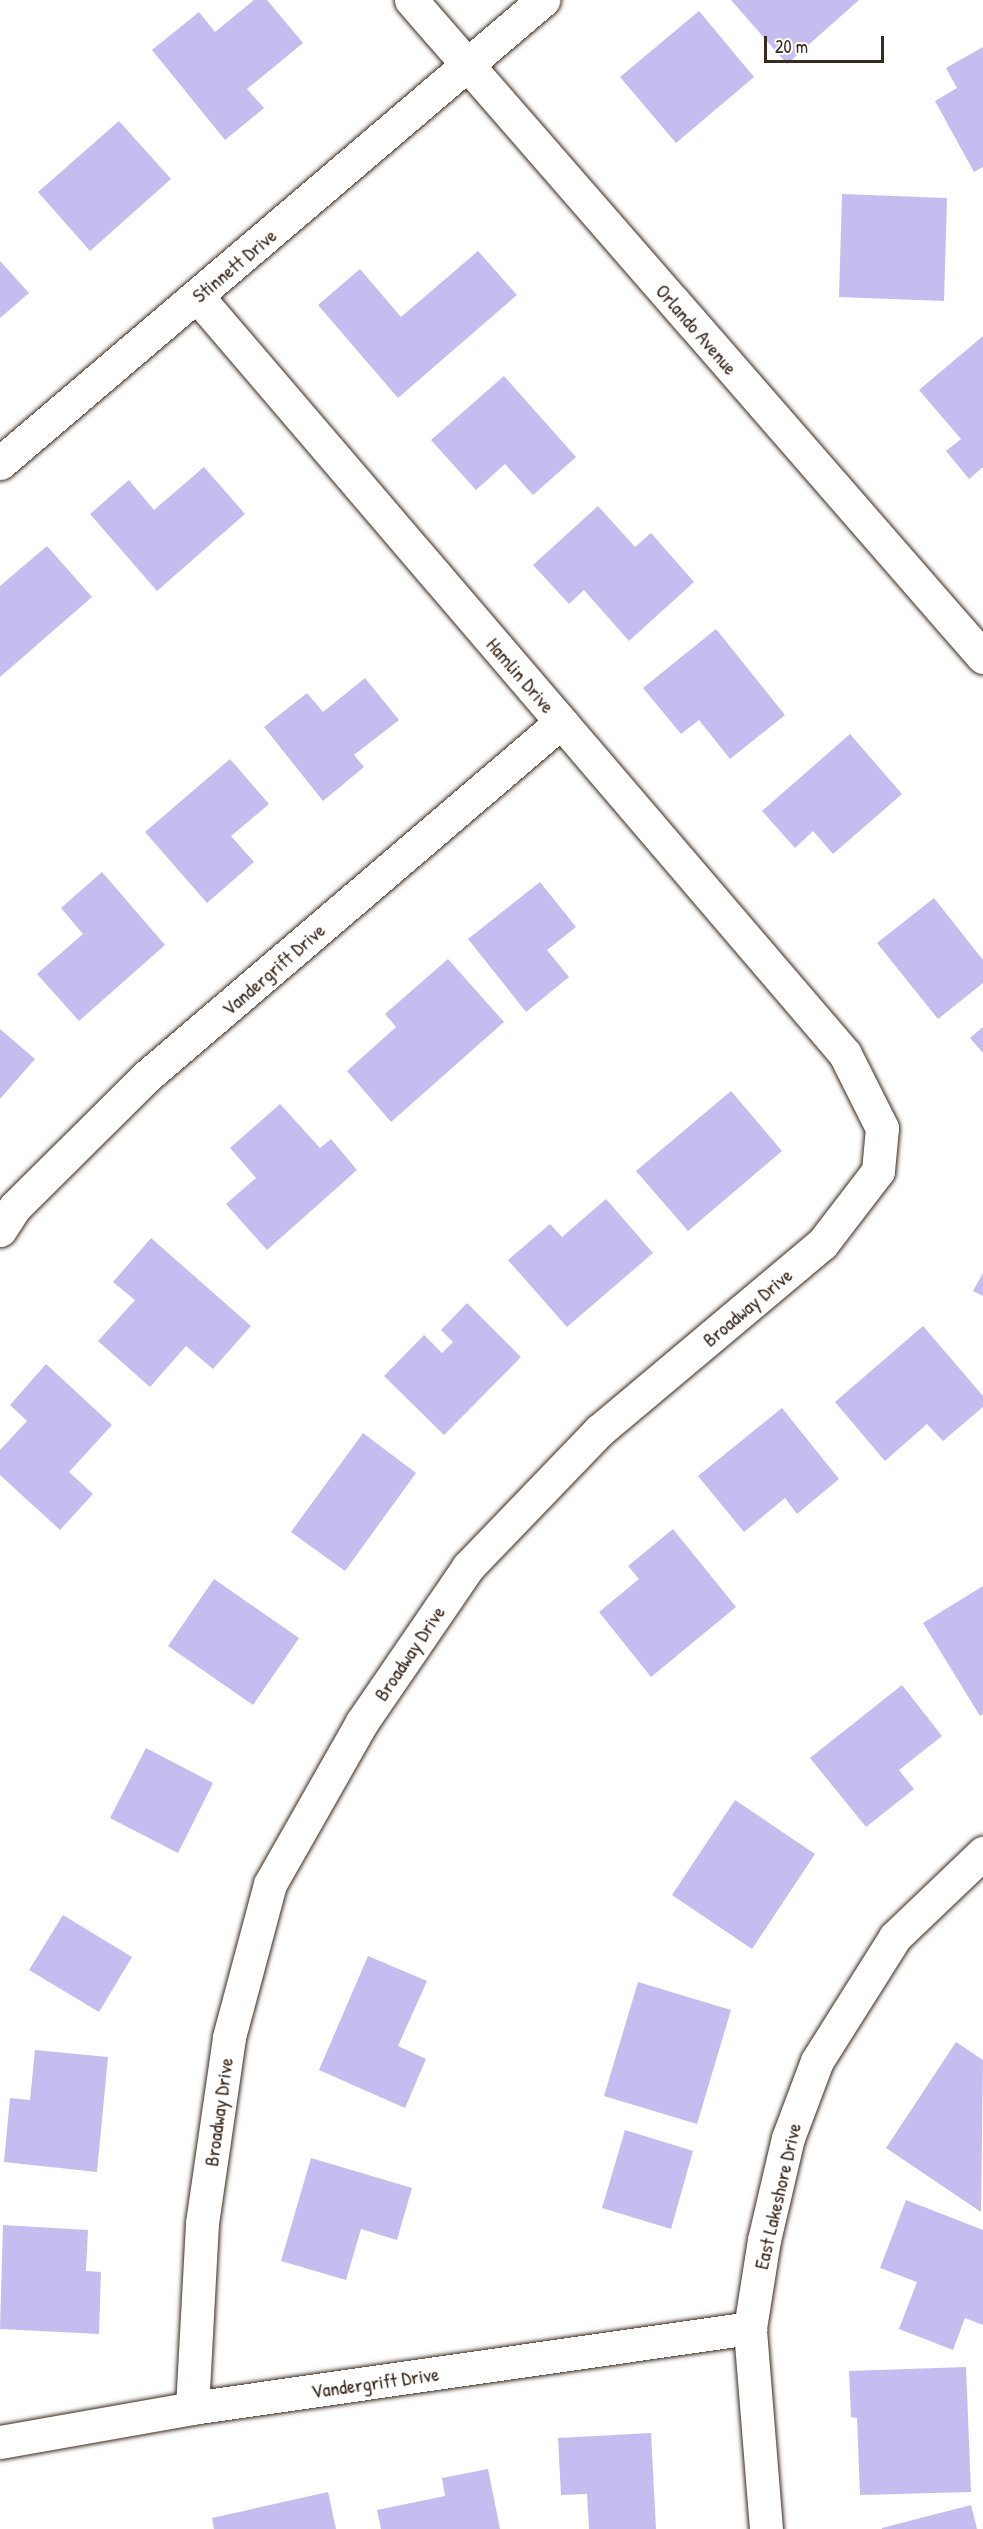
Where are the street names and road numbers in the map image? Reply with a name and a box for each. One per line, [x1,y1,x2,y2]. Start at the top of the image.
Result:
street label: Stinnett Drive [187,223,281,307]
street label: Orlando Avenue [651,279,743,379]
street label: Hamlin Drive [482,632,560,718]
street label: Vandergrift Drive [216,918,330,1020]
street label: Broadway Drive [697,1263,797,1351]
street label: Broadway Drive [368,1601,450,1705]
street label: Broadway Drive [199,2056,237,2168]
street label: East Lakeshore Drive [748,2120,806,2272]
street label: Vandergrift Drive [309,2361,441,2403]

